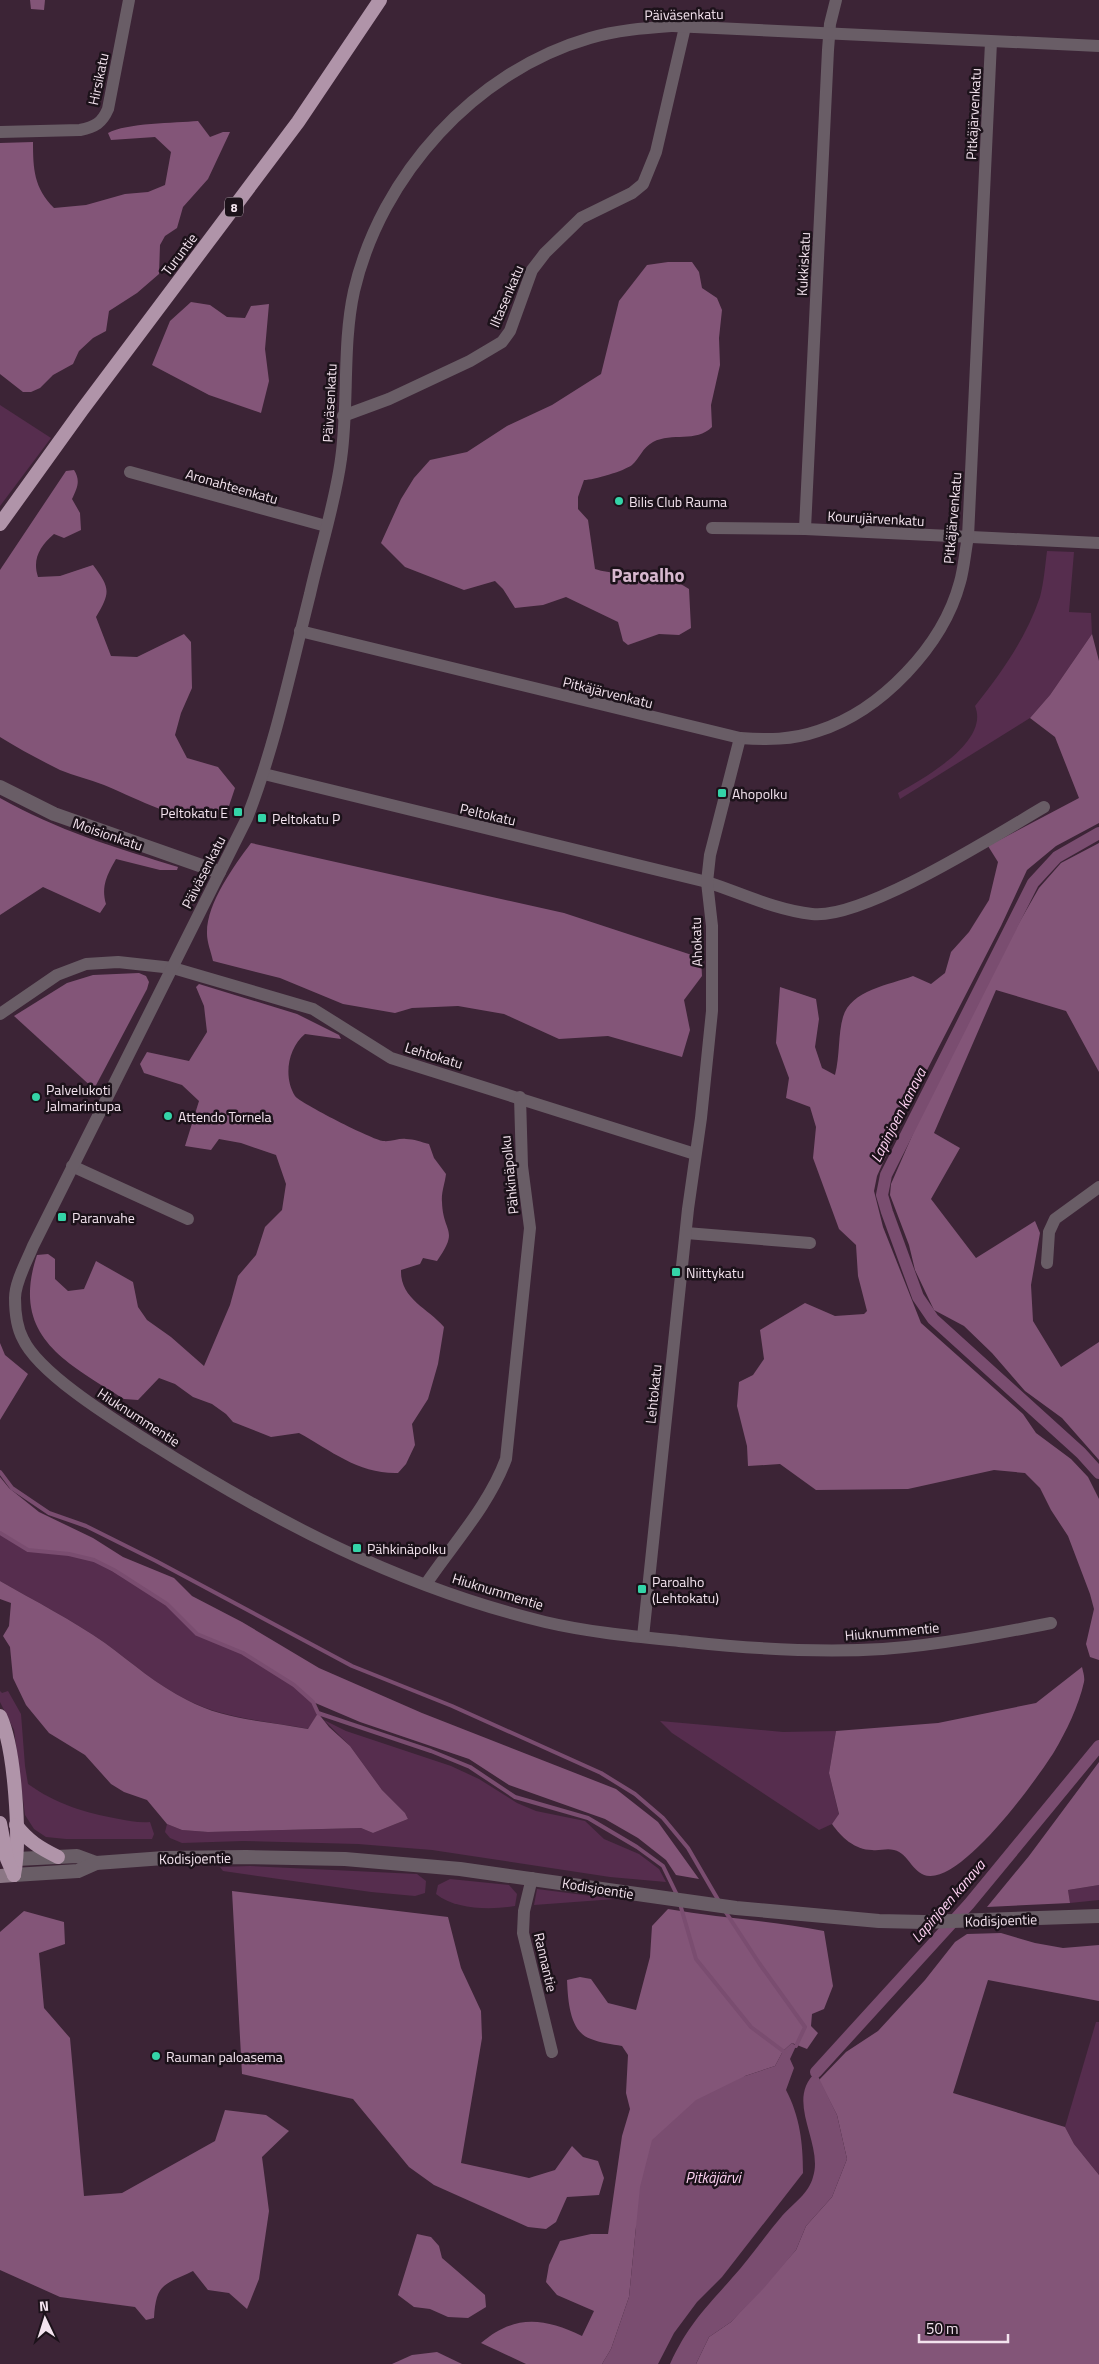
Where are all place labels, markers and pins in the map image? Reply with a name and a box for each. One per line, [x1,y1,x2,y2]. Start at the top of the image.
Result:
place label: Bilis Club Rauma [629,491,727,512]
marker: Bilis Club Rauma [613,495,625,507]
place label: Ahopolku [732,783,787,804]
marker: Ahopolku [716,787,728,799]
place label: Peltokatu E [160,802,228,823]
marker: Peltokatu E [232,806,244,818]
place label: Peltokatu P [272,808,340,829]
marker: Peltokatu P [256,812,268,824]
place label: Palvelukoti Jalmarintupa [46,1079,121,1116]
marker: Palvelukoti Jalmarintupa [30,1091,42,1103]
place label: Attendo Tornela [178,1106,272,1127]
marker: Attendo Tornela [162,1110,174,1122]
place label: Paranvahe [72,1207,135,1228]
marker: Paranvahe [56,1211,68,1223]
place label: Niittykatu [686,1262,744,1283]
marker: Niittykatu [670,1266,682,1278]
place label: Pähkinäpolku [367,1538,446,1559]
marker: Pähkinäpolku [351,1542,363,1554]
place label: Paroalho (Lehtokatu) [652,1571,719,1608]
marker: Paroalho (Lehtokatu) [636,1583,648,1595]
place label: Rauman paloasema [166,2046,283,2067]
marker: Rauman paloasema [150,2050,162,2062]

